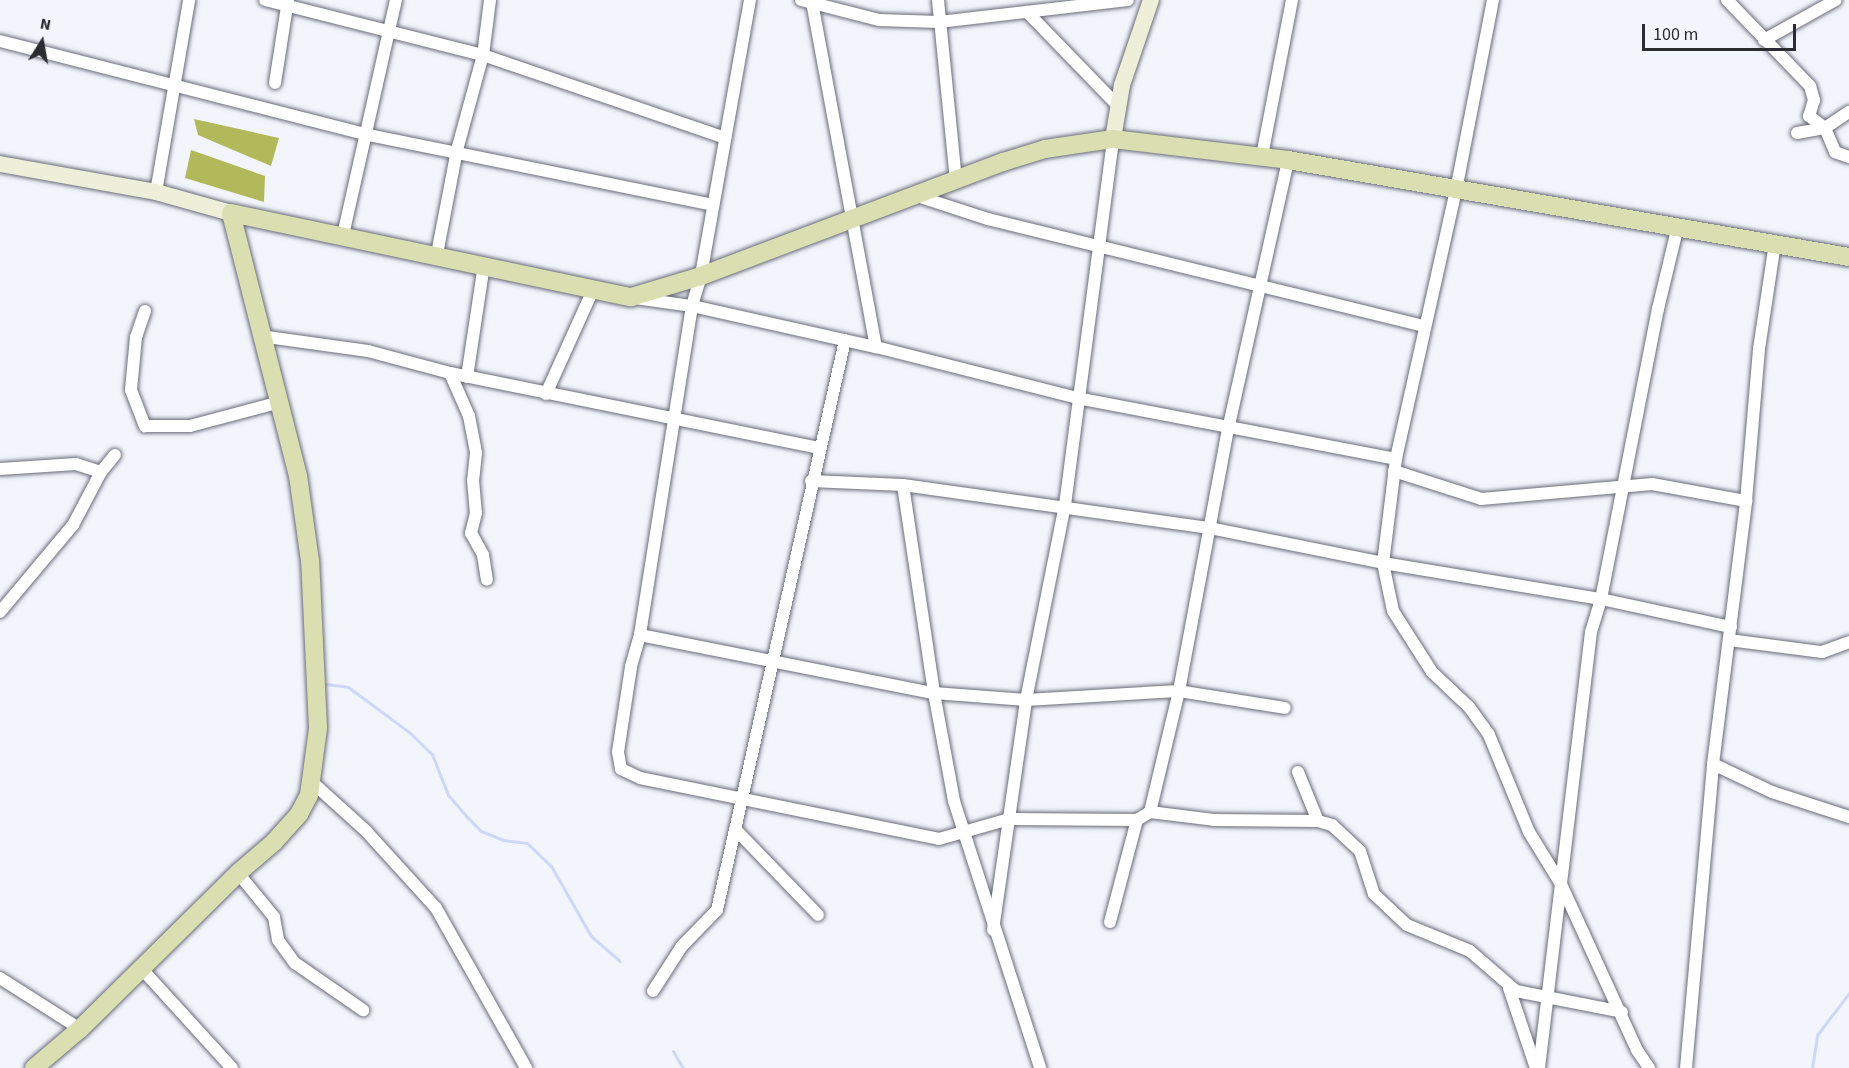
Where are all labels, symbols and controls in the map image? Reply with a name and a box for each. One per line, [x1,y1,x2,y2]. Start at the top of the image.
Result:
north arrow [12,12,72,72]
scale bar [1645,12,1800,50]
text: N [38,13,53,36]
text: 100 m [1653,22,1698,47]

